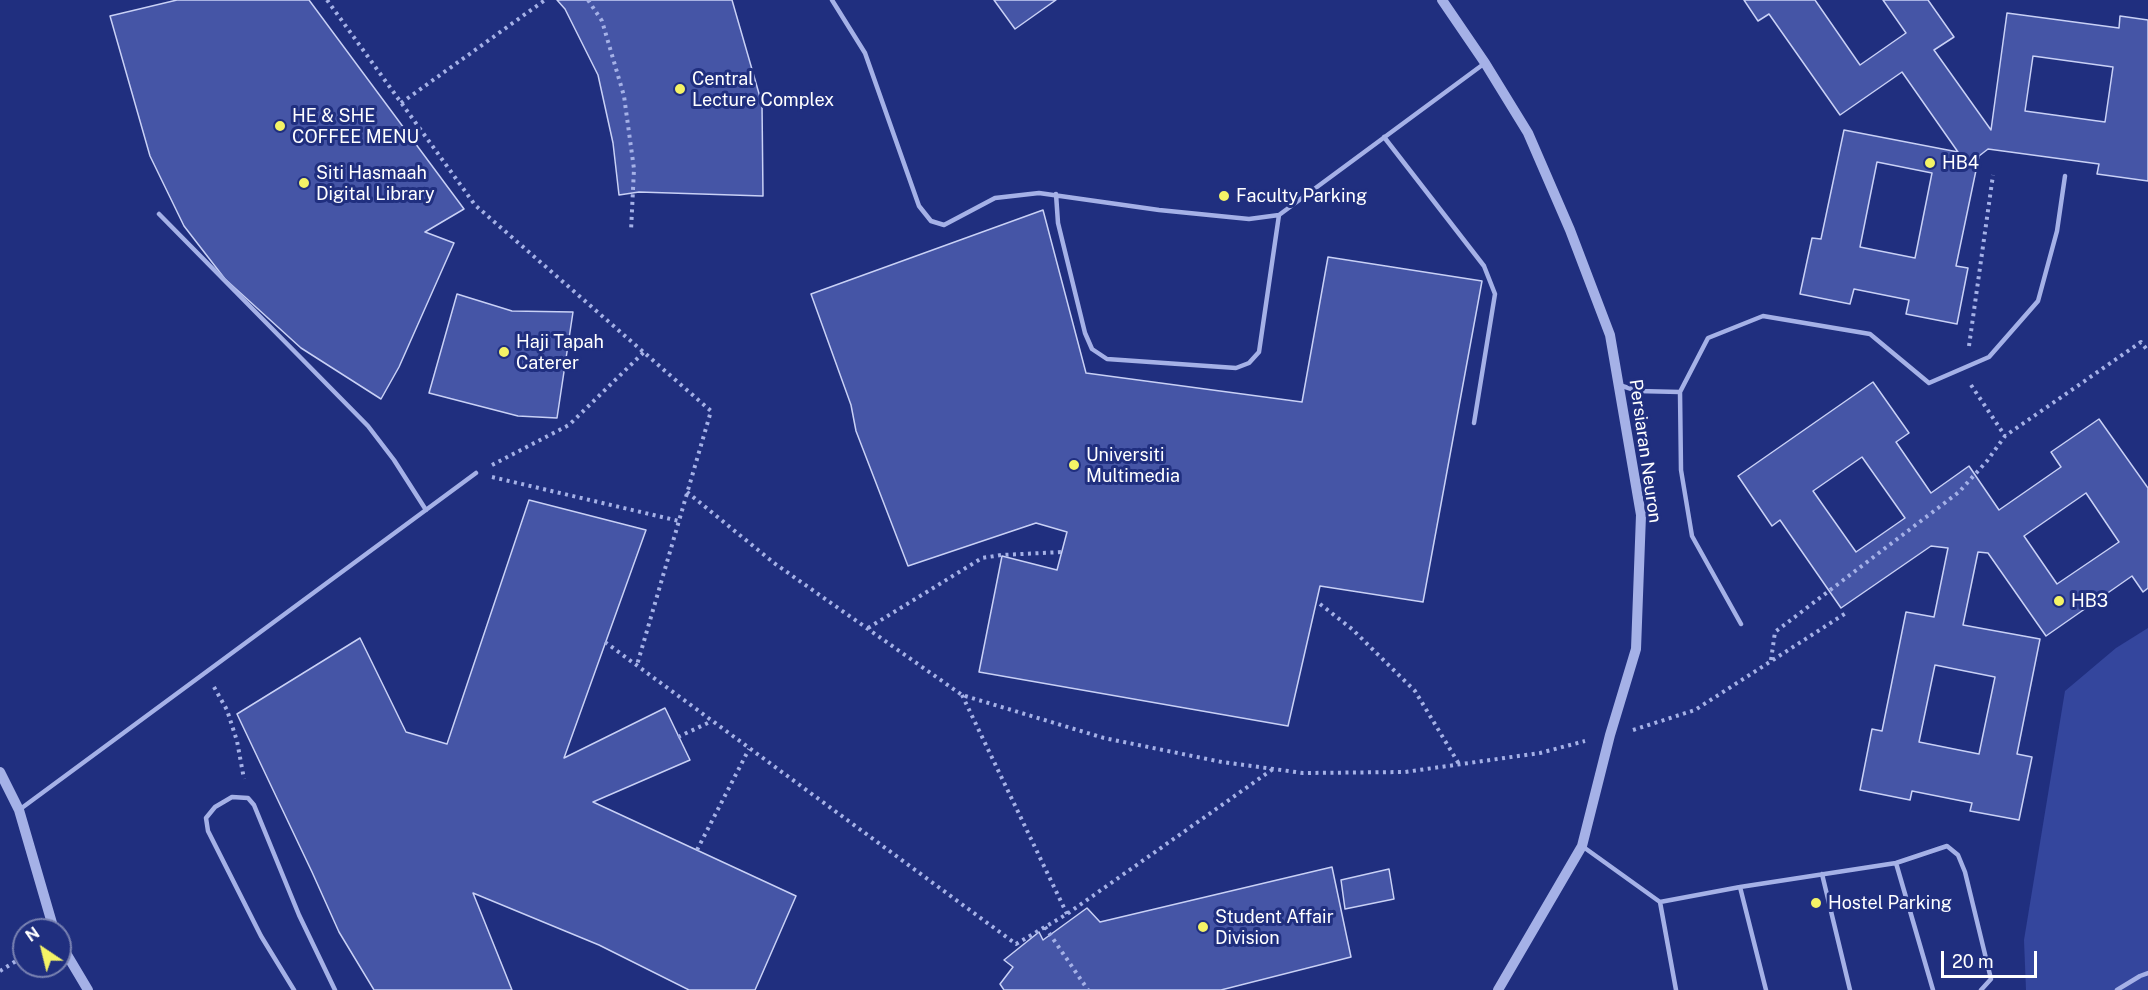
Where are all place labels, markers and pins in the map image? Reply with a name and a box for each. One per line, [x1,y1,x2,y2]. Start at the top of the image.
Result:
place label: Central Lecture Complex [692,68,834,110]
marker: Central Lecture Complex [673,82,687,96]
place label: HE & SHE COFFEE MENU [292,105,419,148]
marker: HE & SHE COFFEE MENU [273,119,287,133]
place label: HB4 [1942,152,1979,174]
marker: HB4 [1923,156,1937,170]
place label: Siti Hasmaah Digital Library [316,162,435,204]
marker: Siti Hasmaah Digital Library [297,176,311,190]
place label: Faculty Parking [1236,185,1367,207]
marker: Faculty Parking [1217,189,1231,203]
place label: Haji Tapah Caterer [516,331,604,374]
marker: Haji Tapah Caterer [497,345,511,359]
place label: Universiti Multimedia [1086,444,1180,486]
marker: Universiti Multimedia [1067,458,1081,472]
place label: HB3 [2071,590,2108,612]
marker: HB3 [2052,594,2066,608]
place label: Hostel Parking [1828,892,1952,914]
marker: Hostel Parking [1809,896,1823,910]
place label: Student Affair Division [1215,906,1334,948]
marker: Student Affair Division [1196,920,1210,934]

